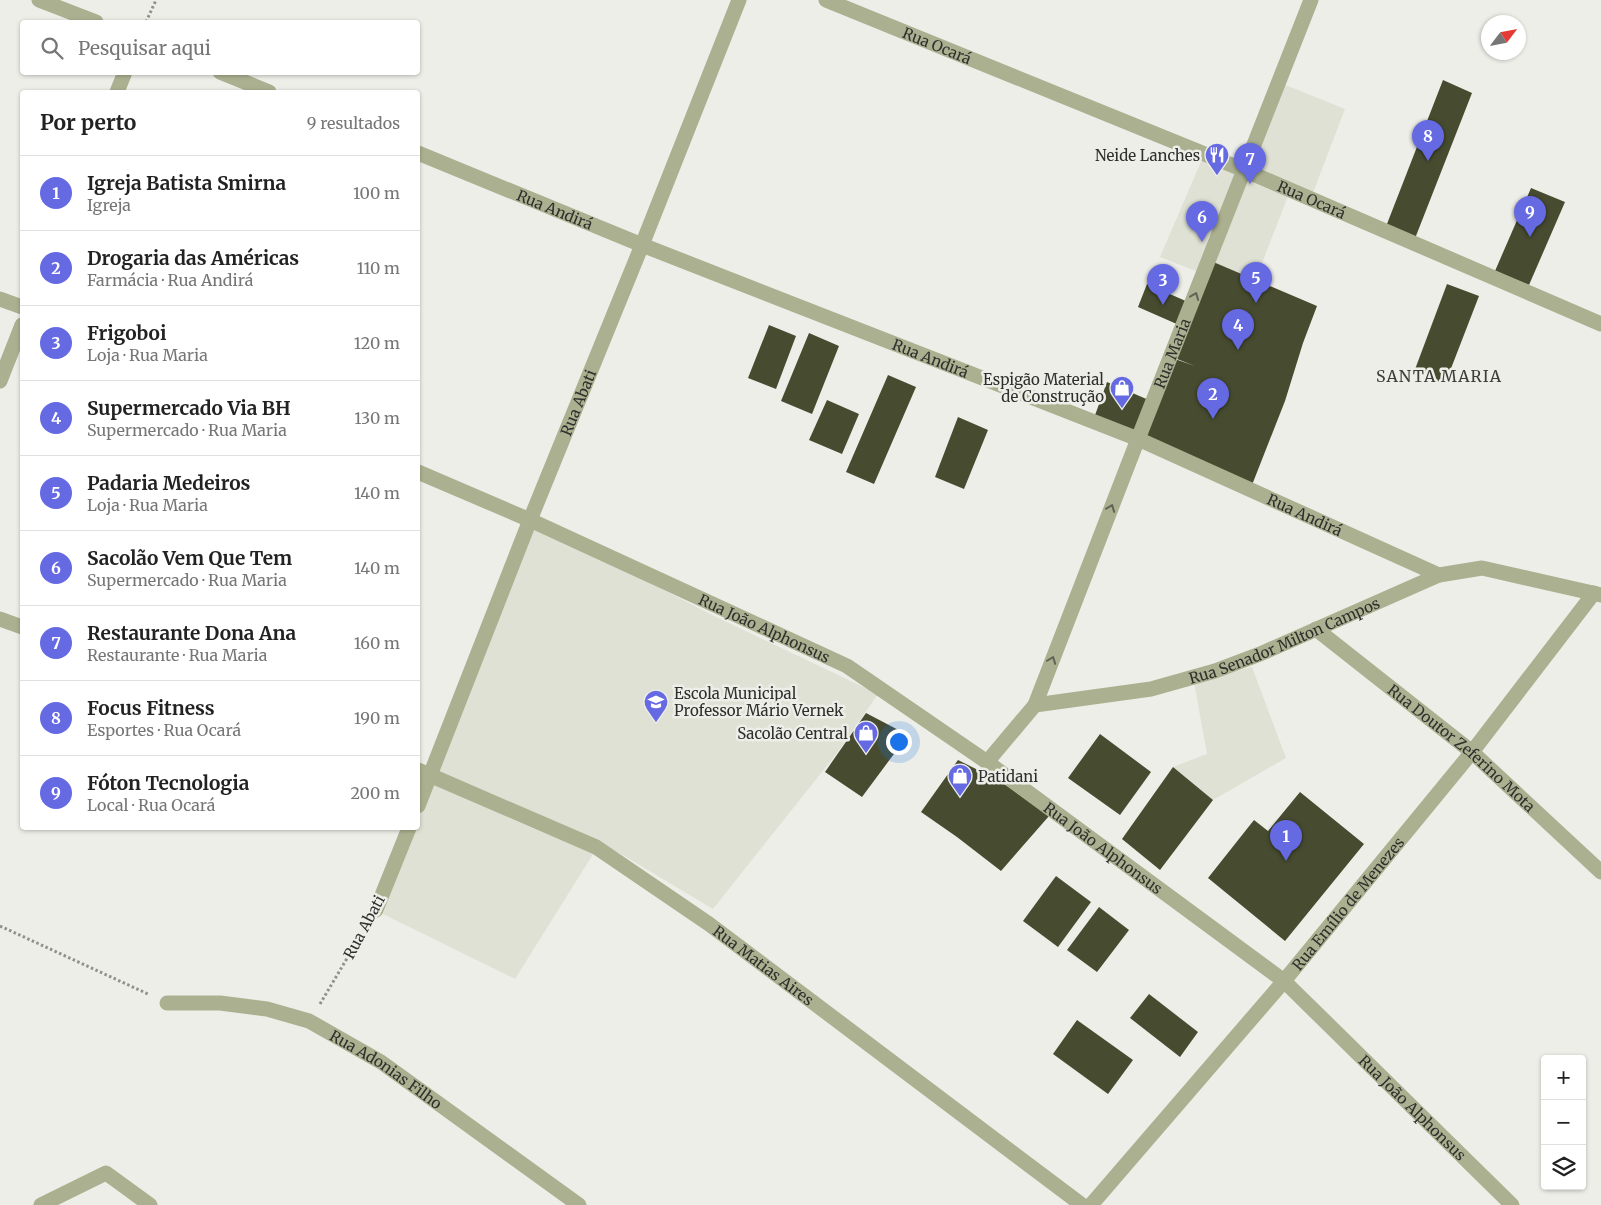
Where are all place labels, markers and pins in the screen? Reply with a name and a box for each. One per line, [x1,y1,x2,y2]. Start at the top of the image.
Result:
pin: 8 [1412,120,1444,161]
restaurant icon: Neide Lanches [1204,142,1230,176]
pin: 7 [1234,143,1266,184]
place label: Neide Lanches [1095,146,1200,165]
pin: 9 [1514,196,1546,237]
pin: 6 [1186,201,1218,242]
pin: 5 [1240,262,1272,303]
pin: 3 [1147,264,1179,305]
pin: 4 [1222,309,1254,350]
place label: Espigão Material de Construção [983,370,1104,406]
shop icon: Espigão Material de Construção [1109,375,1135,409]
pin: 2 [1197,378,1229,419]
place label: Escola Municipal Professor Mário Vernek [674,684,844,720]
school or university icon: Escola Municipal Professor Mário Vernek [643,689,669,723]
shop icon: Sacolão Central [853,720,879,754]
place label: Sacolão Central [737,724,848,743]
shop icon: Patidani [947,763,973,797]
place label: Patidani [978,767,1038,786]
pin: 1 [1270,820,1302,861]

